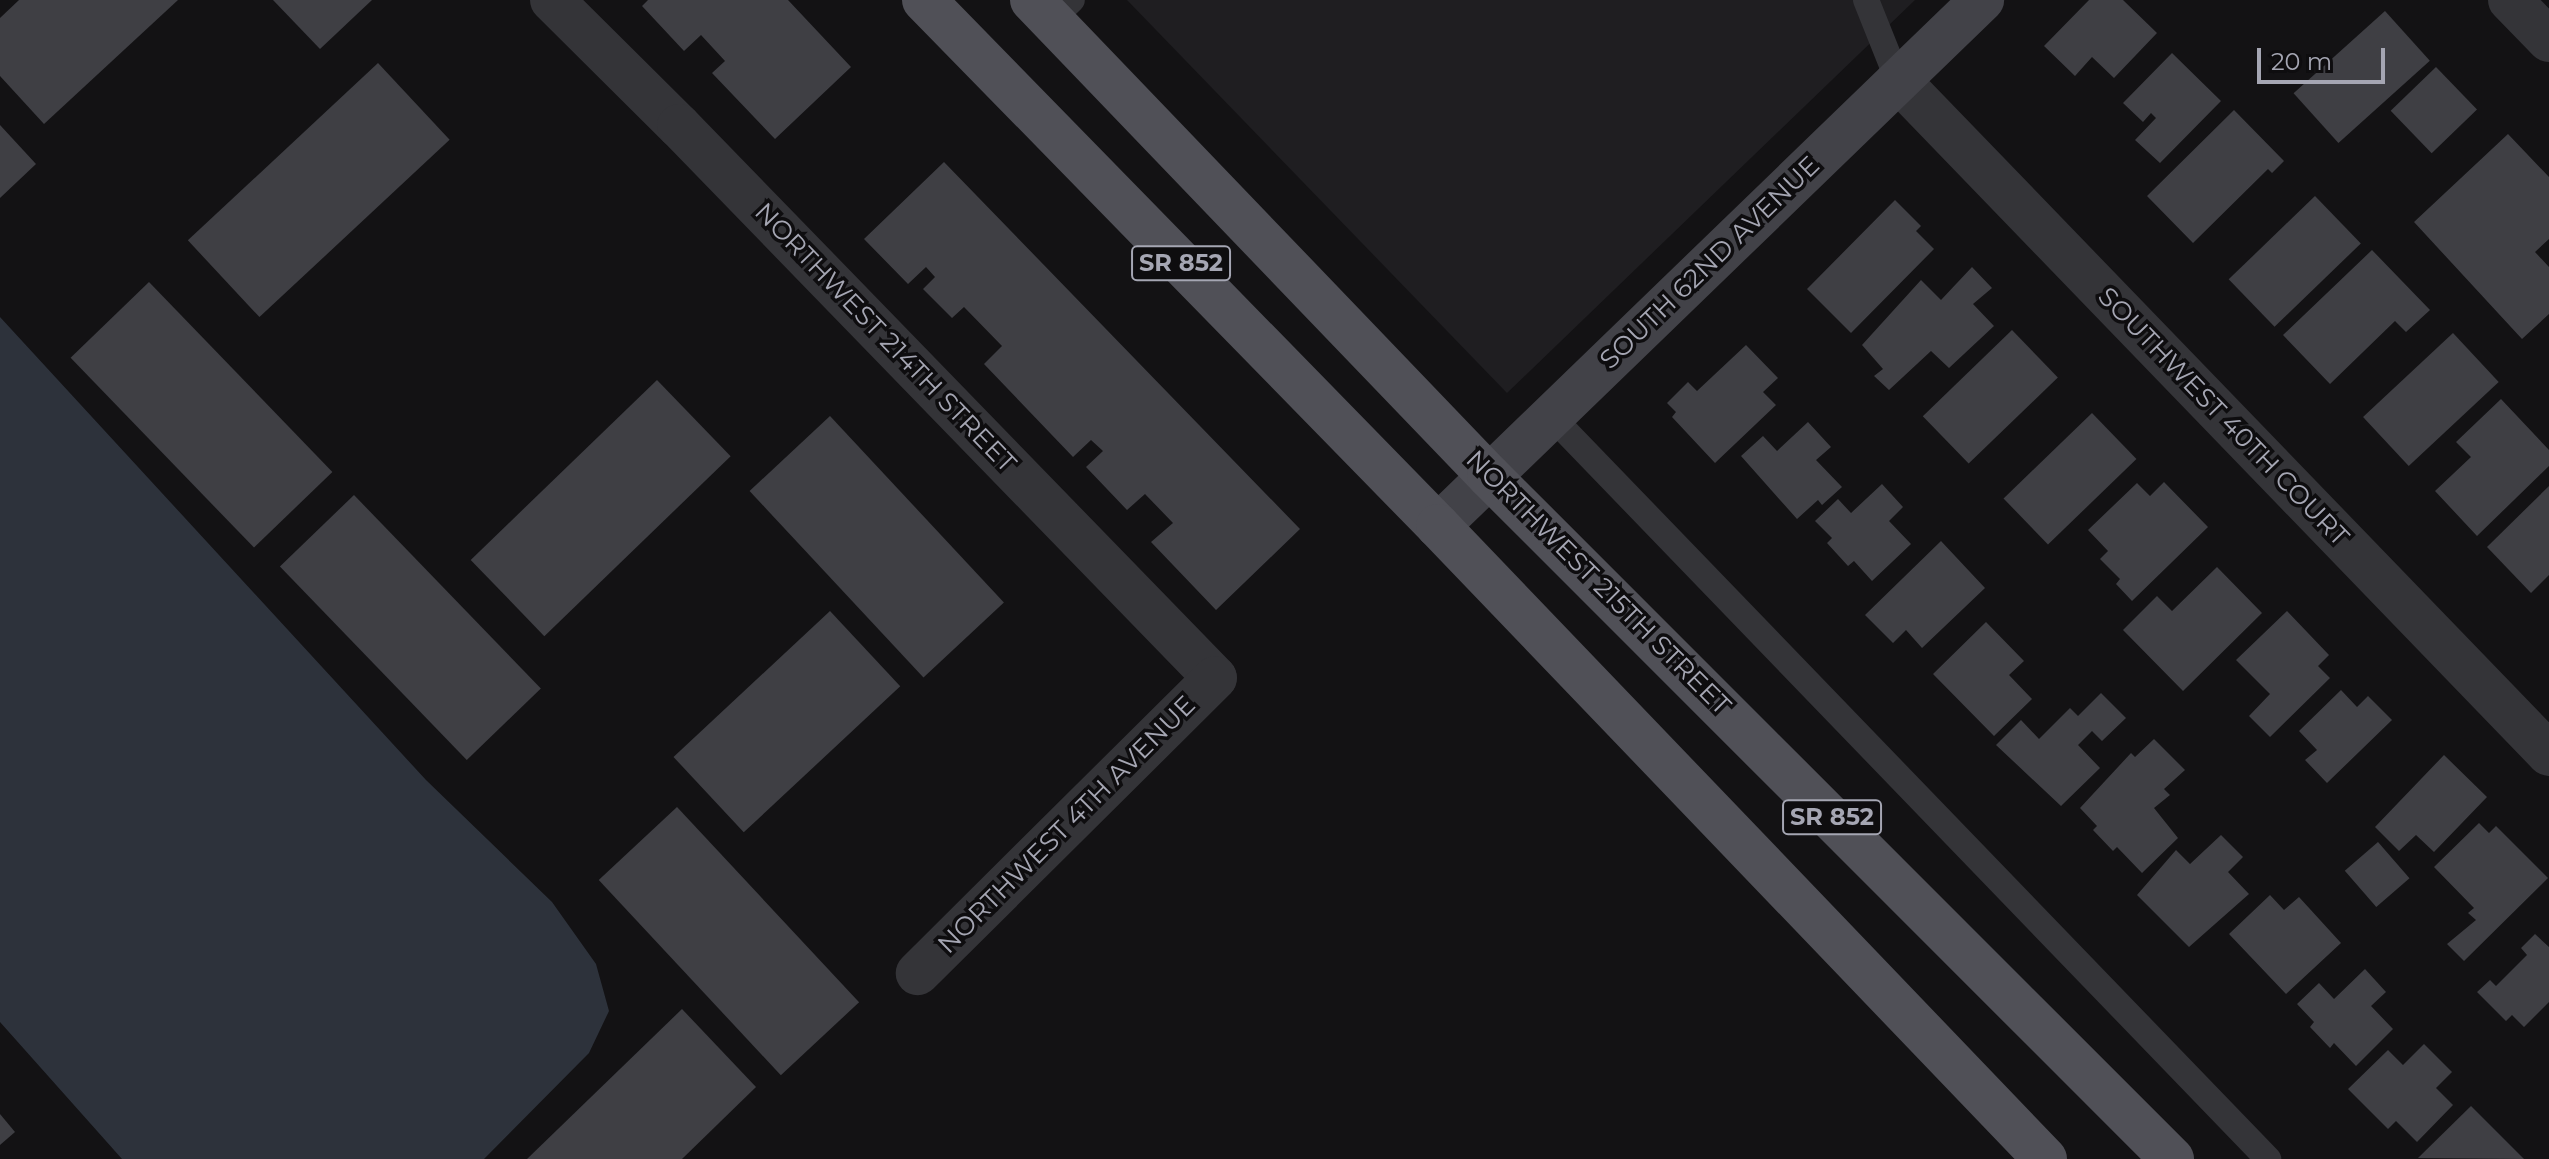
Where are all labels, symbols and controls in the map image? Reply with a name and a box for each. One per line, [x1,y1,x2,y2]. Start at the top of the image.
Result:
scale bar [2261,32,2389,82]
text: 20 m [2271,47,2332,76]
street label: SOUTH 62ND AVENUE [1594,150,1826,376]
street label: NORTHWEST 214TH STREET [748,197,1022,479]
road number: SR 852 [1131,243,1231,283]
street label: SOUTHWEST 40TH COURT [2091,281,2355,553]
street label: NORTHWEST 215TH STREET [1459,444,1737,722]
street label: NORTHWEST 4TH AVENUE [932,690,1202,960]
road number: SR 852 [1782,797,1882,837]

